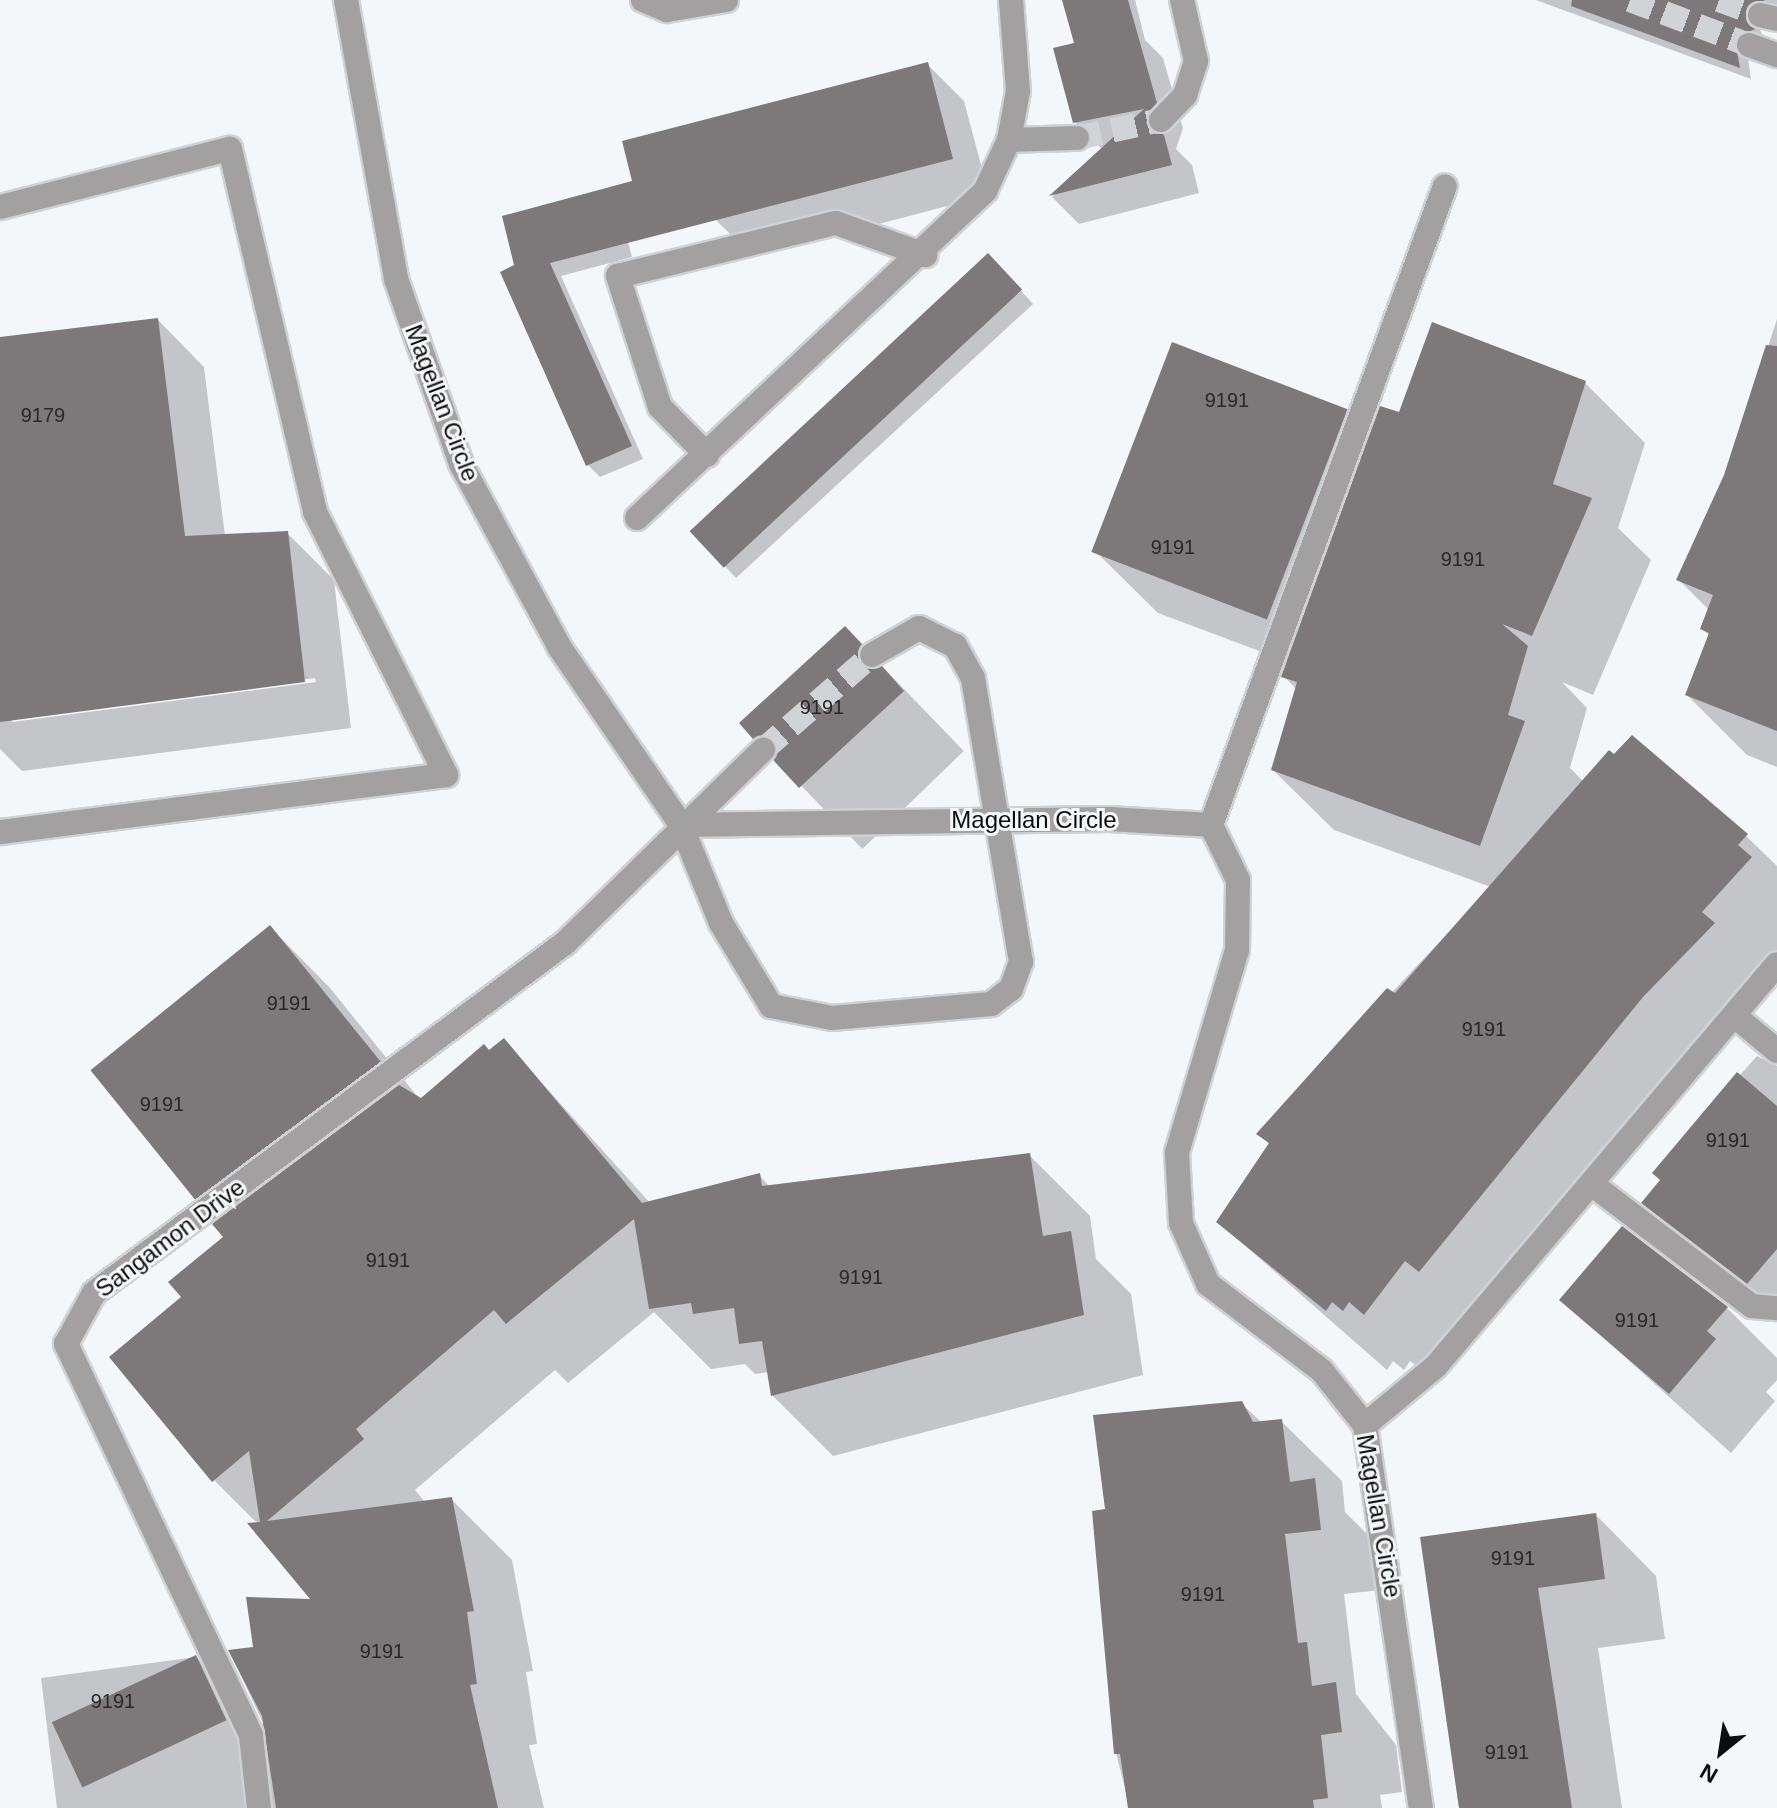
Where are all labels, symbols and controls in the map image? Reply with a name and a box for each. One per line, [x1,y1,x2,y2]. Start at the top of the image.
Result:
street label: Magellan Circle [399,321,485,485]
house number: 9191 [1205,388,1249,412]
house number: 9179 [21,403,65,427]
house number: 9191 [1151,535,1195,559]
house number: 9191 [1441,547,1485,571]
house number: 9191 [800,695,844,719]
street label: Magellan Circle [951,806,1117,834]
house number: 9191 [267,991,311,1015]
house number: 9191 [1462,1017,1506,1041]
house number: 9191 [140,1092,184,1116]
house number: 9191 [1706,1128,1750,1152]
street label: Sangamon Drive [90,1173,250,1303]
house number: 9191 [366,1248,410,1272]
house number: 9191 [839,1265,883,1289]
house number: 9191 [1615,1308,1659,1332]
street label: Magellan Circle [1350,1432,1408,1600]
house number: 9191 [1491,1546,1535,1570]
house number: 9191 [1181,1582,1225,1606]
house number: 9191 [360,1639,404,1663]
house number: 9191 [91,1689,135,1713]
north arrow [1681,1712,1761,1792]
house number: 9191 [1485,1740,1529,1764]
text: N [1696,1758,1722,1788]

